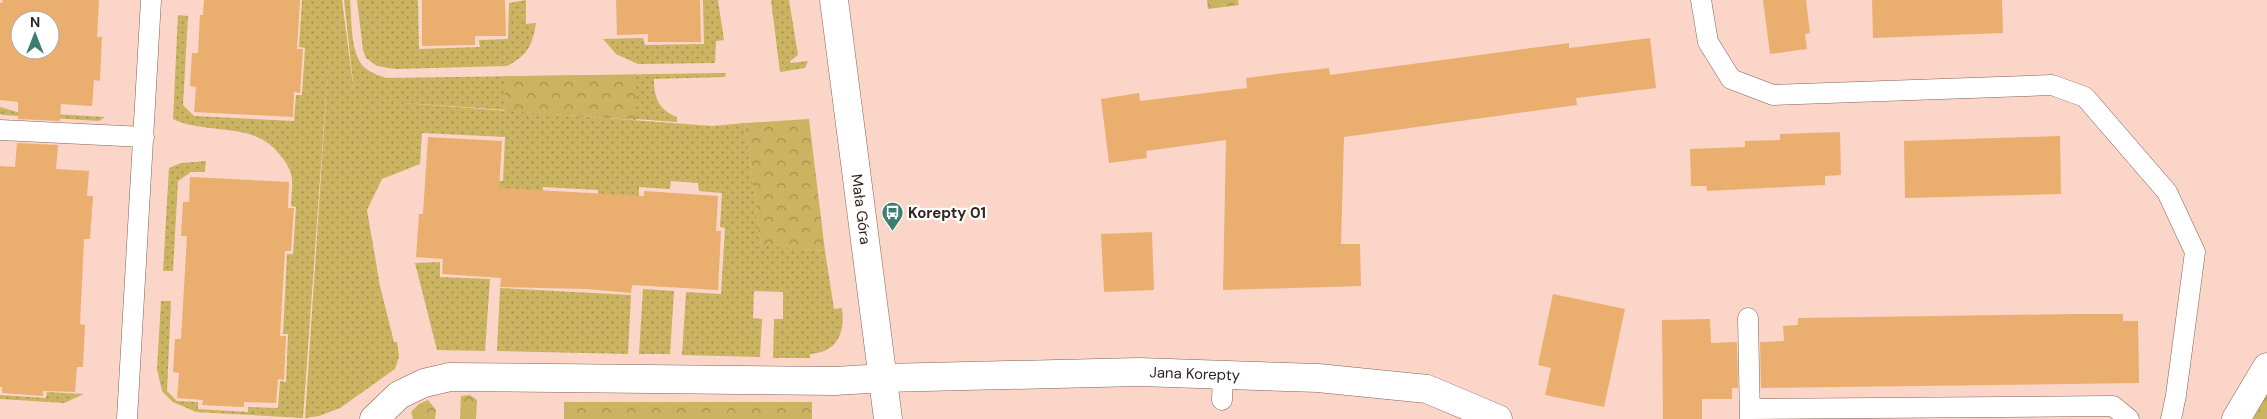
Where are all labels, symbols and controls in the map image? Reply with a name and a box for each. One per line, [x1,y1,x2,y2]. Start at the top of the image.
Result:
north arrow [10,10,60,60]
text: N [30,13,40,31]
street label: Mała Góra [847,173,875,246]
bus stop icon: Korepty 01 [880,201,904,232]
place label: Korepty 01 [908,203,986,223]
street label: Jana Korepty [1149,362,1241,385]

